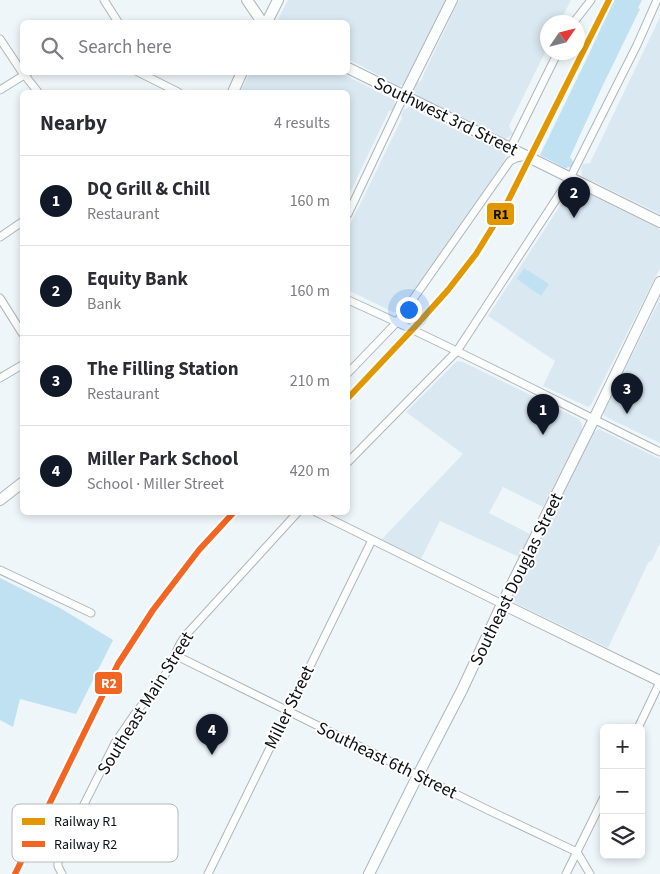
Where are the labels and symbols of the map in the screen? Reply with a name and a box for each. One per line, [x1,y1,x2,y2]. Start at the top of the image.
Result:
north arrow [540,15,585,60]
street label: Southwest 3rd Street [370,71,522,162]
pin: 2 [558,177,590,218]
line badge: R1 [486,202,515,226]
text: R1 [493,205,509,225]
your location [396,297,422,323]
pin: 3 [611,373,643,414]
pin: 1 [527,394,559,435]
street label: Southeast Douglas Street [464,489,569,670]
street label: Southeast Main Street [91,627,200,780]
street label: Miller Street [258,661,321,753]
line badge: R2 [94,671,123,695]
text: R2 [101,674,117,694]
pin: 4 [196,714,228,755]
street label: Southeast 6th Street [312,716,461,805]
legend [12,804,178,862]
text: Railway R1 [54,812,117,832]
text: Railway R2 [54,835,117,855]

